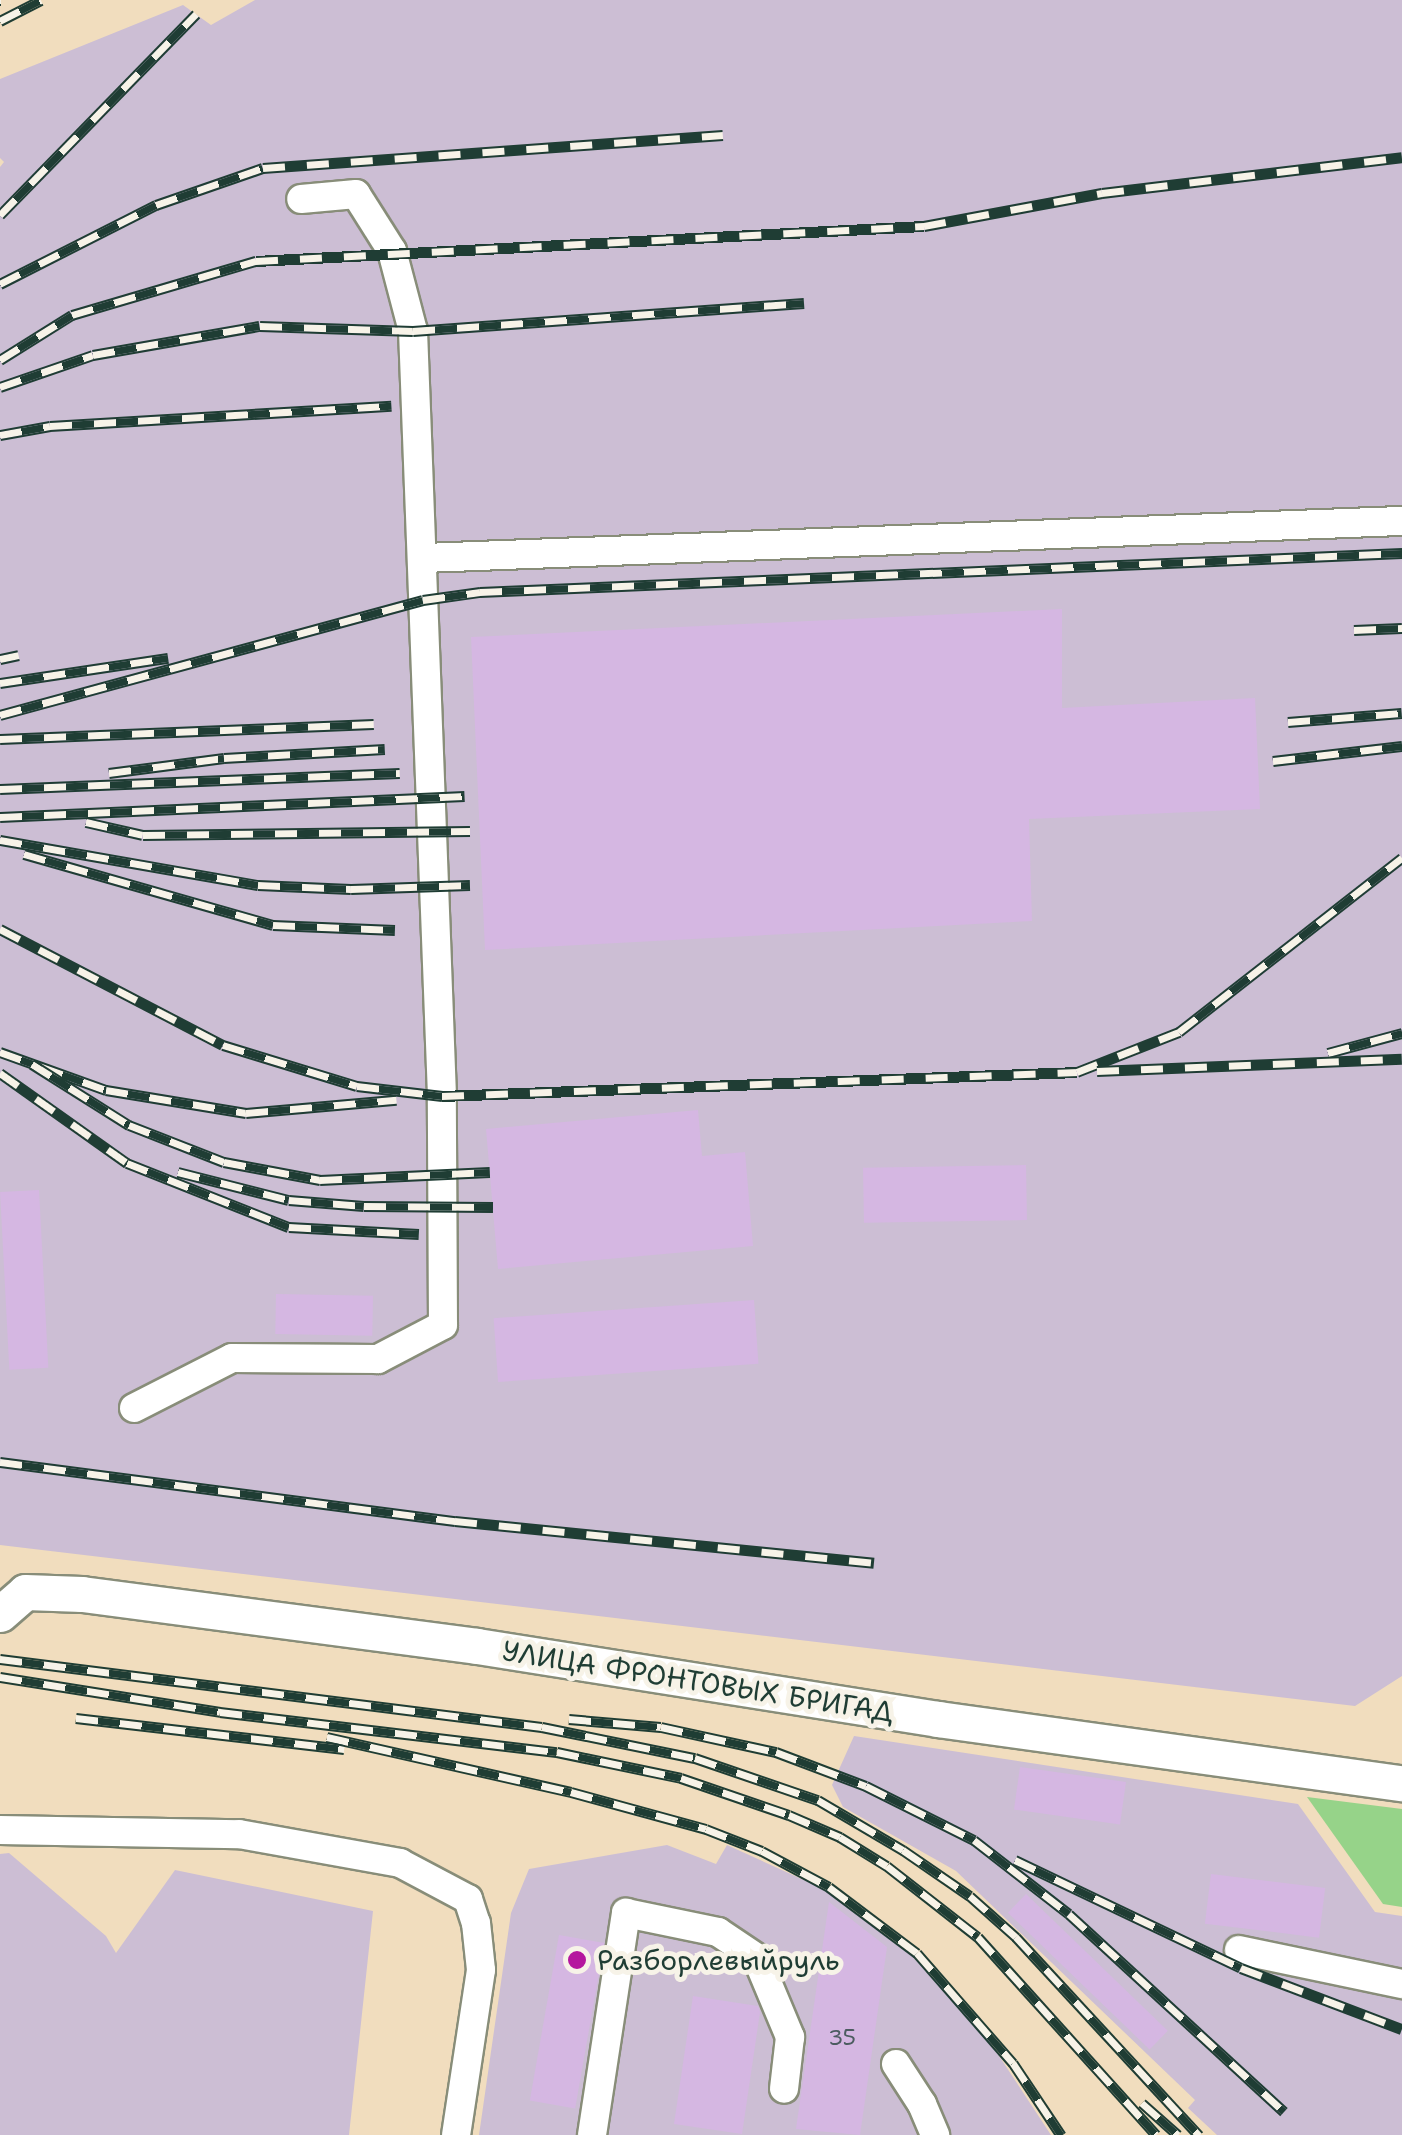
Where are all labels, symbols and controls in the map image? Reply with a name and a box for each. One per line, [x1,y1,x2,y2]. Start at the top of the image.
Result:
street label: УЛИЦА ФРОНТОВЫХ БРИГАД [500,1633,896,1729]
place label: Разборлевыйруль [597,1943,839,1977]
marker: Разборлевыйруль [566,1949,588,1971]
house number: 35 [828,2025,856,2051]

